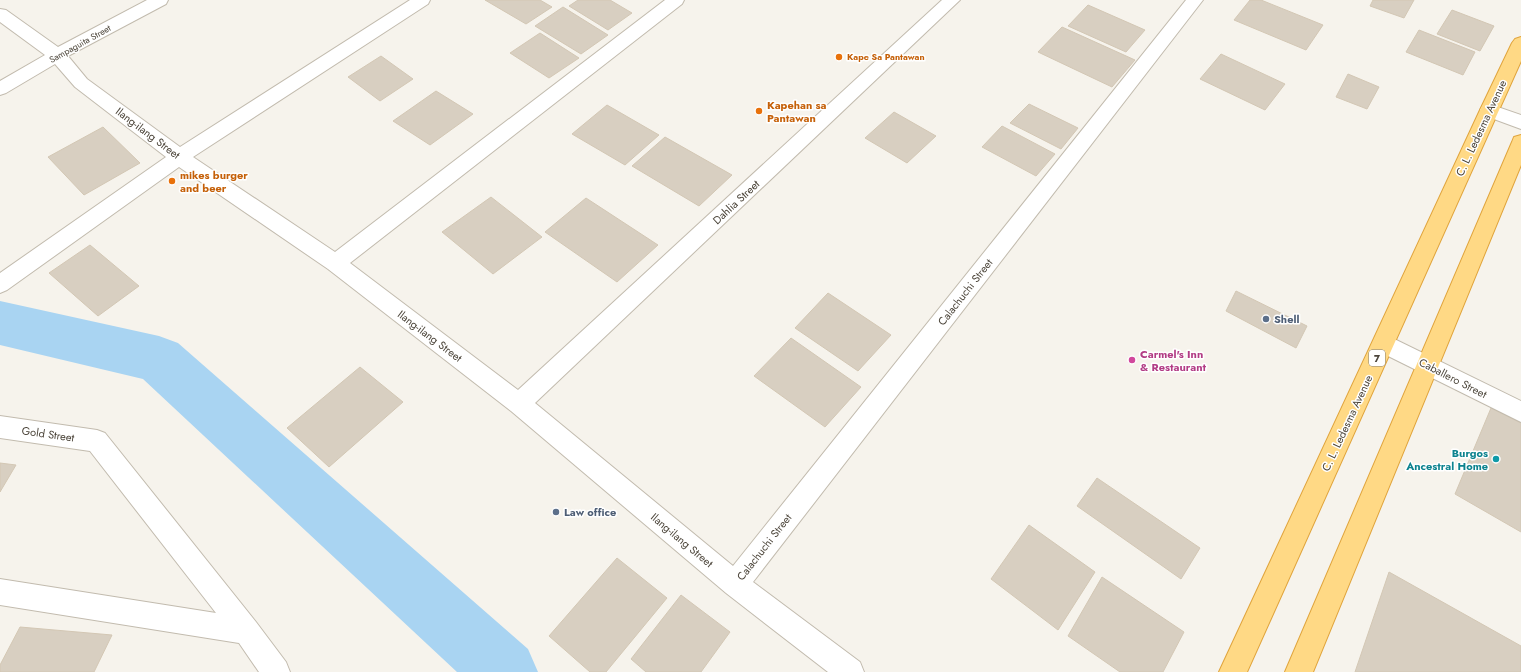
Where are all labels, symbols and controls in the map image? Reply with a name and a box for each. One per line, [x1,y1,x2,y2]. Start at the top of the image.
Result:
street label: Sampaguita Street [47,21,114,66]
place label: Kape Sa Pantawan [847,50,925,63]
marker: Kape Sa Pantawan [834,52,844,62]
street label: C. L. Ledesma Avenue [1452,77,1510,179]
place label: Kapehan sa Pantawan [767,97,827,126]
street label: Ilang-ilang Street [112,103,184,163]
marker: Kapehan sa Pantawan [754,106,764,116]
place label: mikes burger and beer [180,167,248,196]
marker: mikes burger and beer [167,176,177,186]
street label: Dahlia Street [709,176,763,228]
street label: Calachuchi Street [934,255,996,329]
street label: Ilang-ilang Street [394,306,466,366]
place label: Shell [1274,311,1299,327]
marker: Shell [1261,314,1271,324]
place label: Carmel's Inn & Restaurant [1140,346,1207,375]
road number: 7 [1369,350,1385,366]
street label: Caballero Street [1416,354,1490,402]
marker: Carmel's Inn & Restaurant [1127,355,1137,365]
street label: C. L. Ledesma Avenue [1318,372,1376,474]
street label: Gold Street [21,422,76,446]
place label: Burgos Ancestral Home [1405,445,1488,474]
marker: Burgos Ancestral Home [1491,454,1501,464]
place label: Law office [564,504,616,520]
marker: Law office [551,507,561,517]
street label: Ilang-ilang Street [647,509,717,571]
street label: Calachuchi Street [733,510,795,584]

